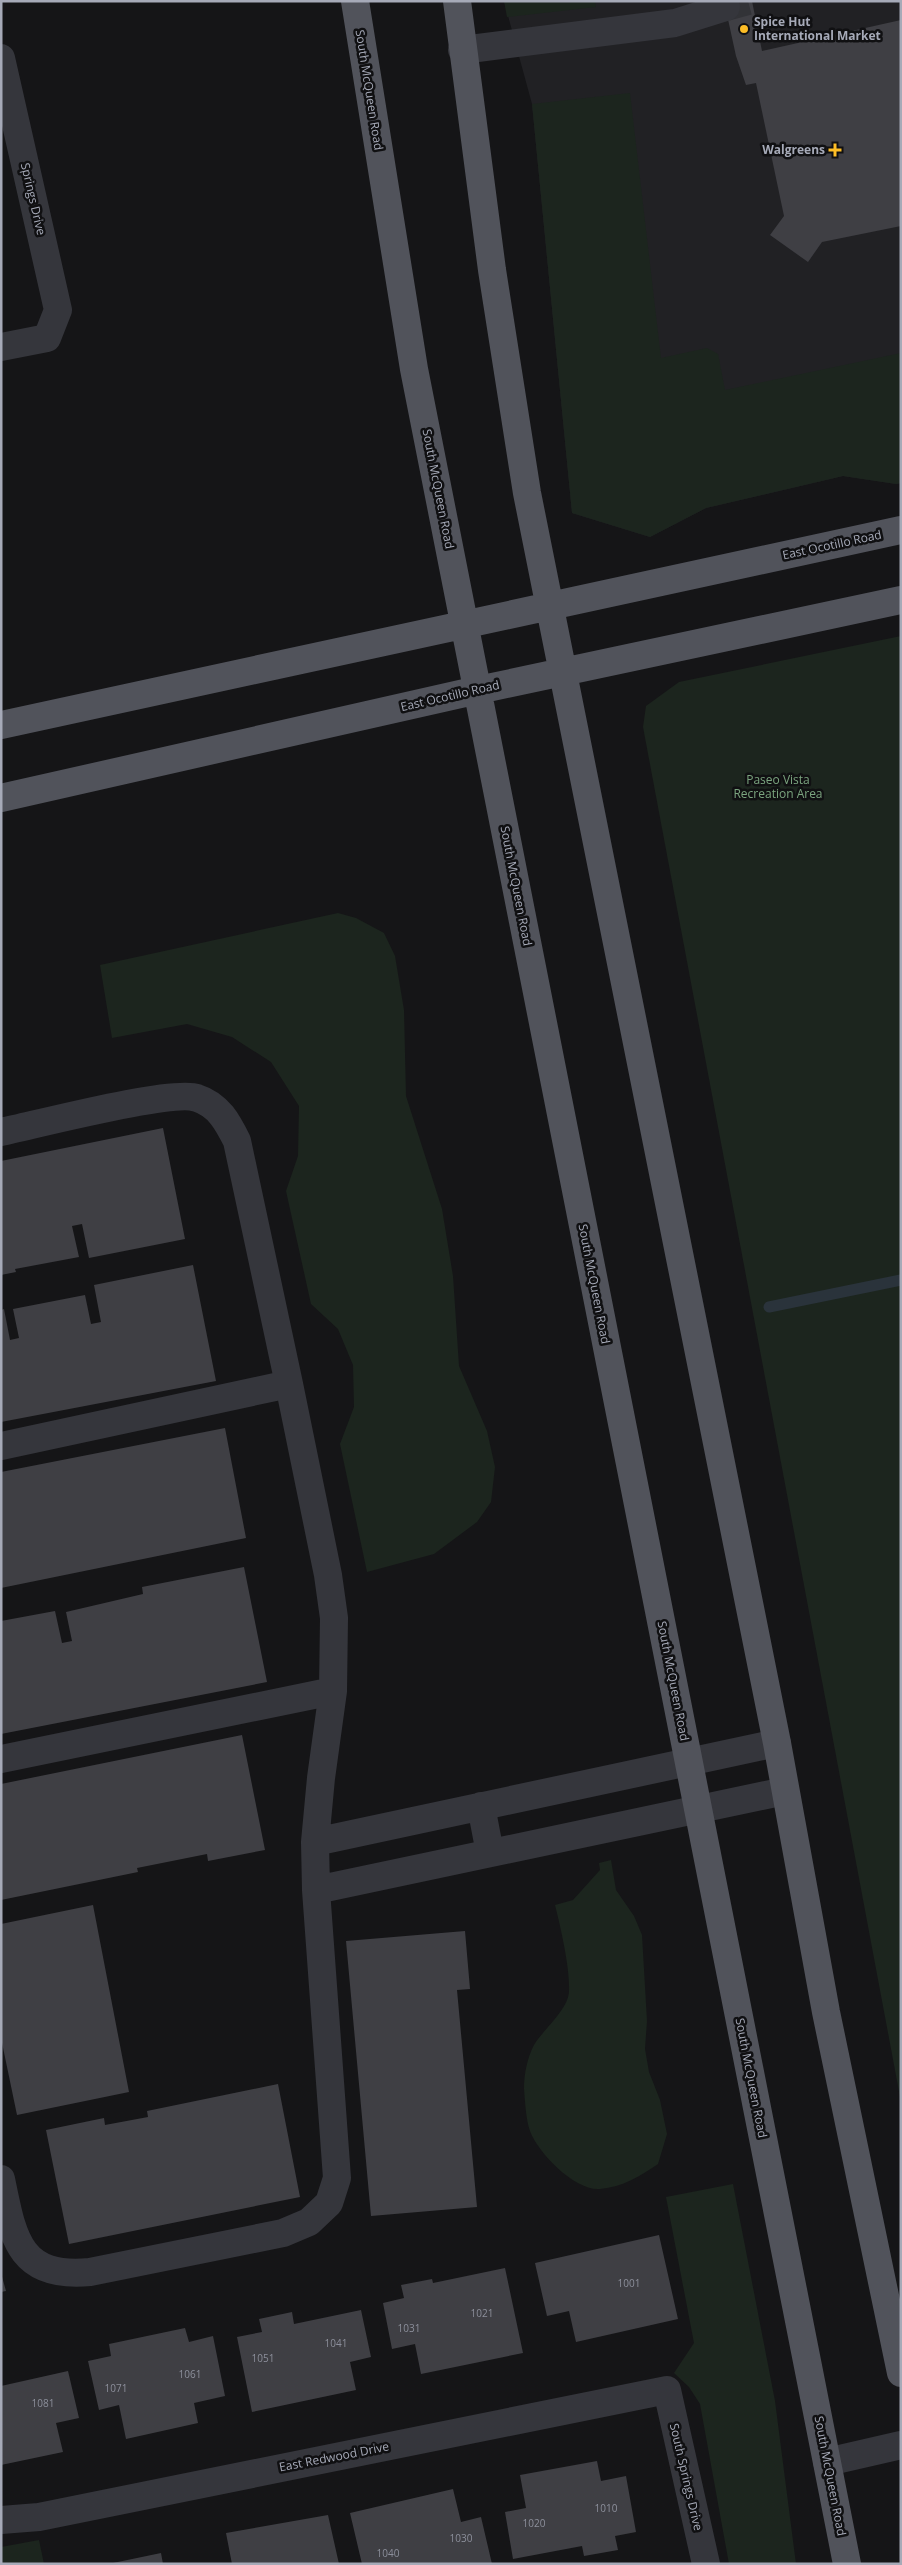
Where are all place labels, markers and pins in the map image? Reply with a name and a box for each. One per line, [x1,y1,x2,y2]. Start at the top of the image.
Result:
place label: Spice Hut International Market [754,13,881,44]
marker: Spice Hut International Market [738,23,750,35]
place label: Walgreens [762,141,825,158]
marker: Walgreens [829,144,841,156]

